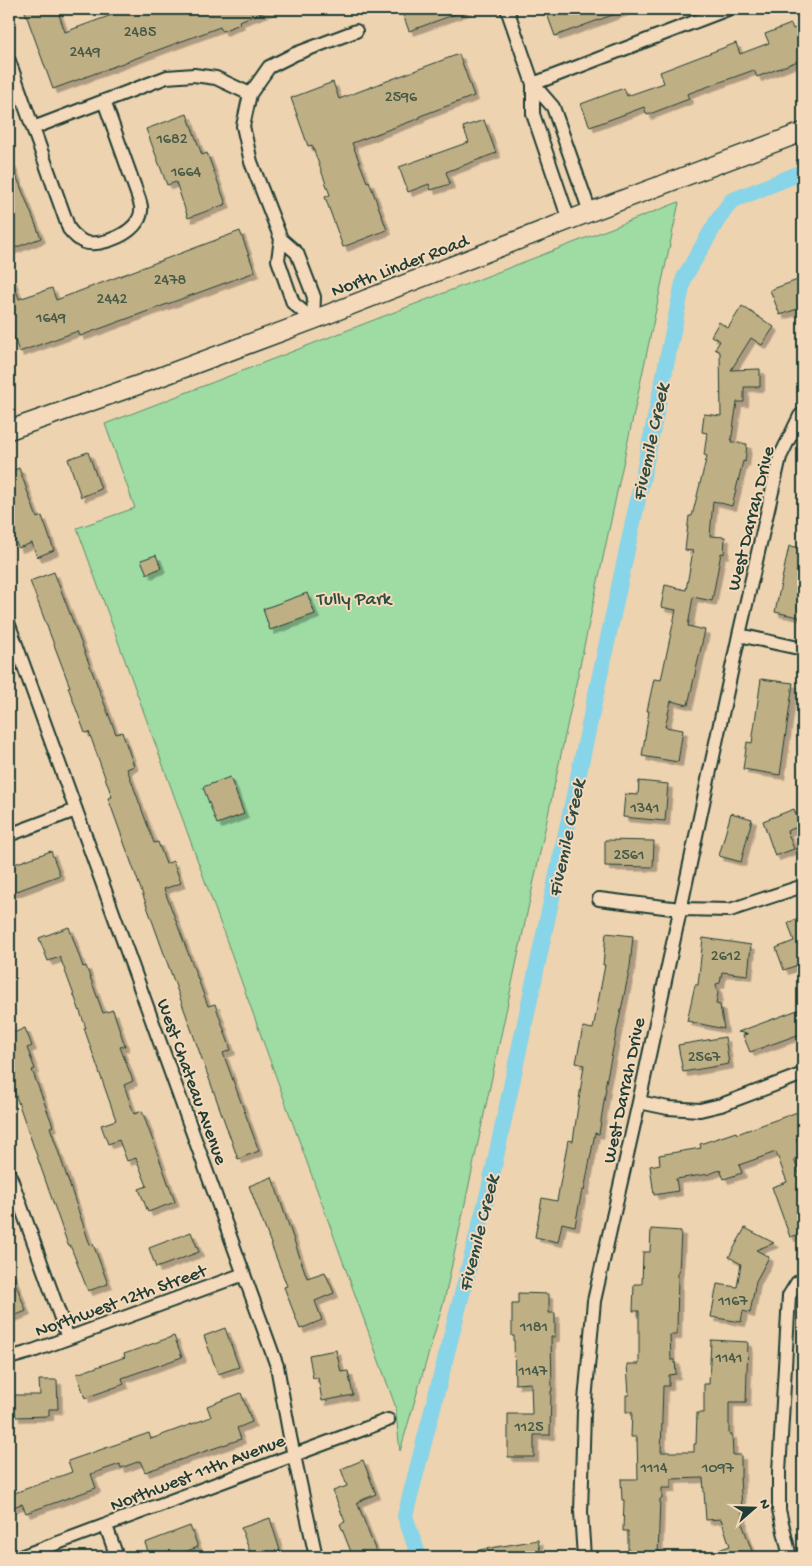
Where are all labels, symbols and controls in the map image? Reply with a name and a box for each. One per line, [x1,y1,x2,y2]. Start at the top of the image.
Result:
house number: 2485 [124,24,156,43]
house number: 2449 [70,44,101,63]
house number: 2596 [385,89,418,108]
house number: 1682 [155,131,188,150]
house number: 1664 [170,164,202,183]
street label: North Linder Road [328,230,474,304]
house number: 2478 [154,272,186,291]
house number: 2442 [97,291,128,310]
house number: 1649 [35,310,66,329]
water label: Fivemile Creek [629,380,676,503]
street label: West Darrah Drive [723,444,782,594]
park label: Tully Park [316,589,393,612]
water label: Fivemile Creek [545,776,592,899]
house number: 1341 [630,800,659,819]
house number: 2561 [614,847,644,866]
house number: 2612 [711,948,741,967]
street label: West Chateau Avenue [150,996,231,1168]
street label: West Darrah Drive [599,1016,652,1166]
house number: 2567 [688,1049,721,1068]
water label: Fivemile Creek [455,1171,506,1294]
street label: Northwest 12th Street [32,1260,212,1344]
house number: 1167 [717,1293,748,1312]
house number: 1181 [519,1319,548,1338]
house number: 1141 [715,1350,742,1369]
house number: 1147 [518,1363,548,1382]
house number: 1125 [513,1419,544,1438]
street label: Northwest 11th Avenue [107,1430,289,1518]
house number: 1114 [640,1460,668,1479]
house number: 1097 [701,1460,735,1479]
north arrow [730,1484,780,1534]
text: N [754,1497,773,1512]

